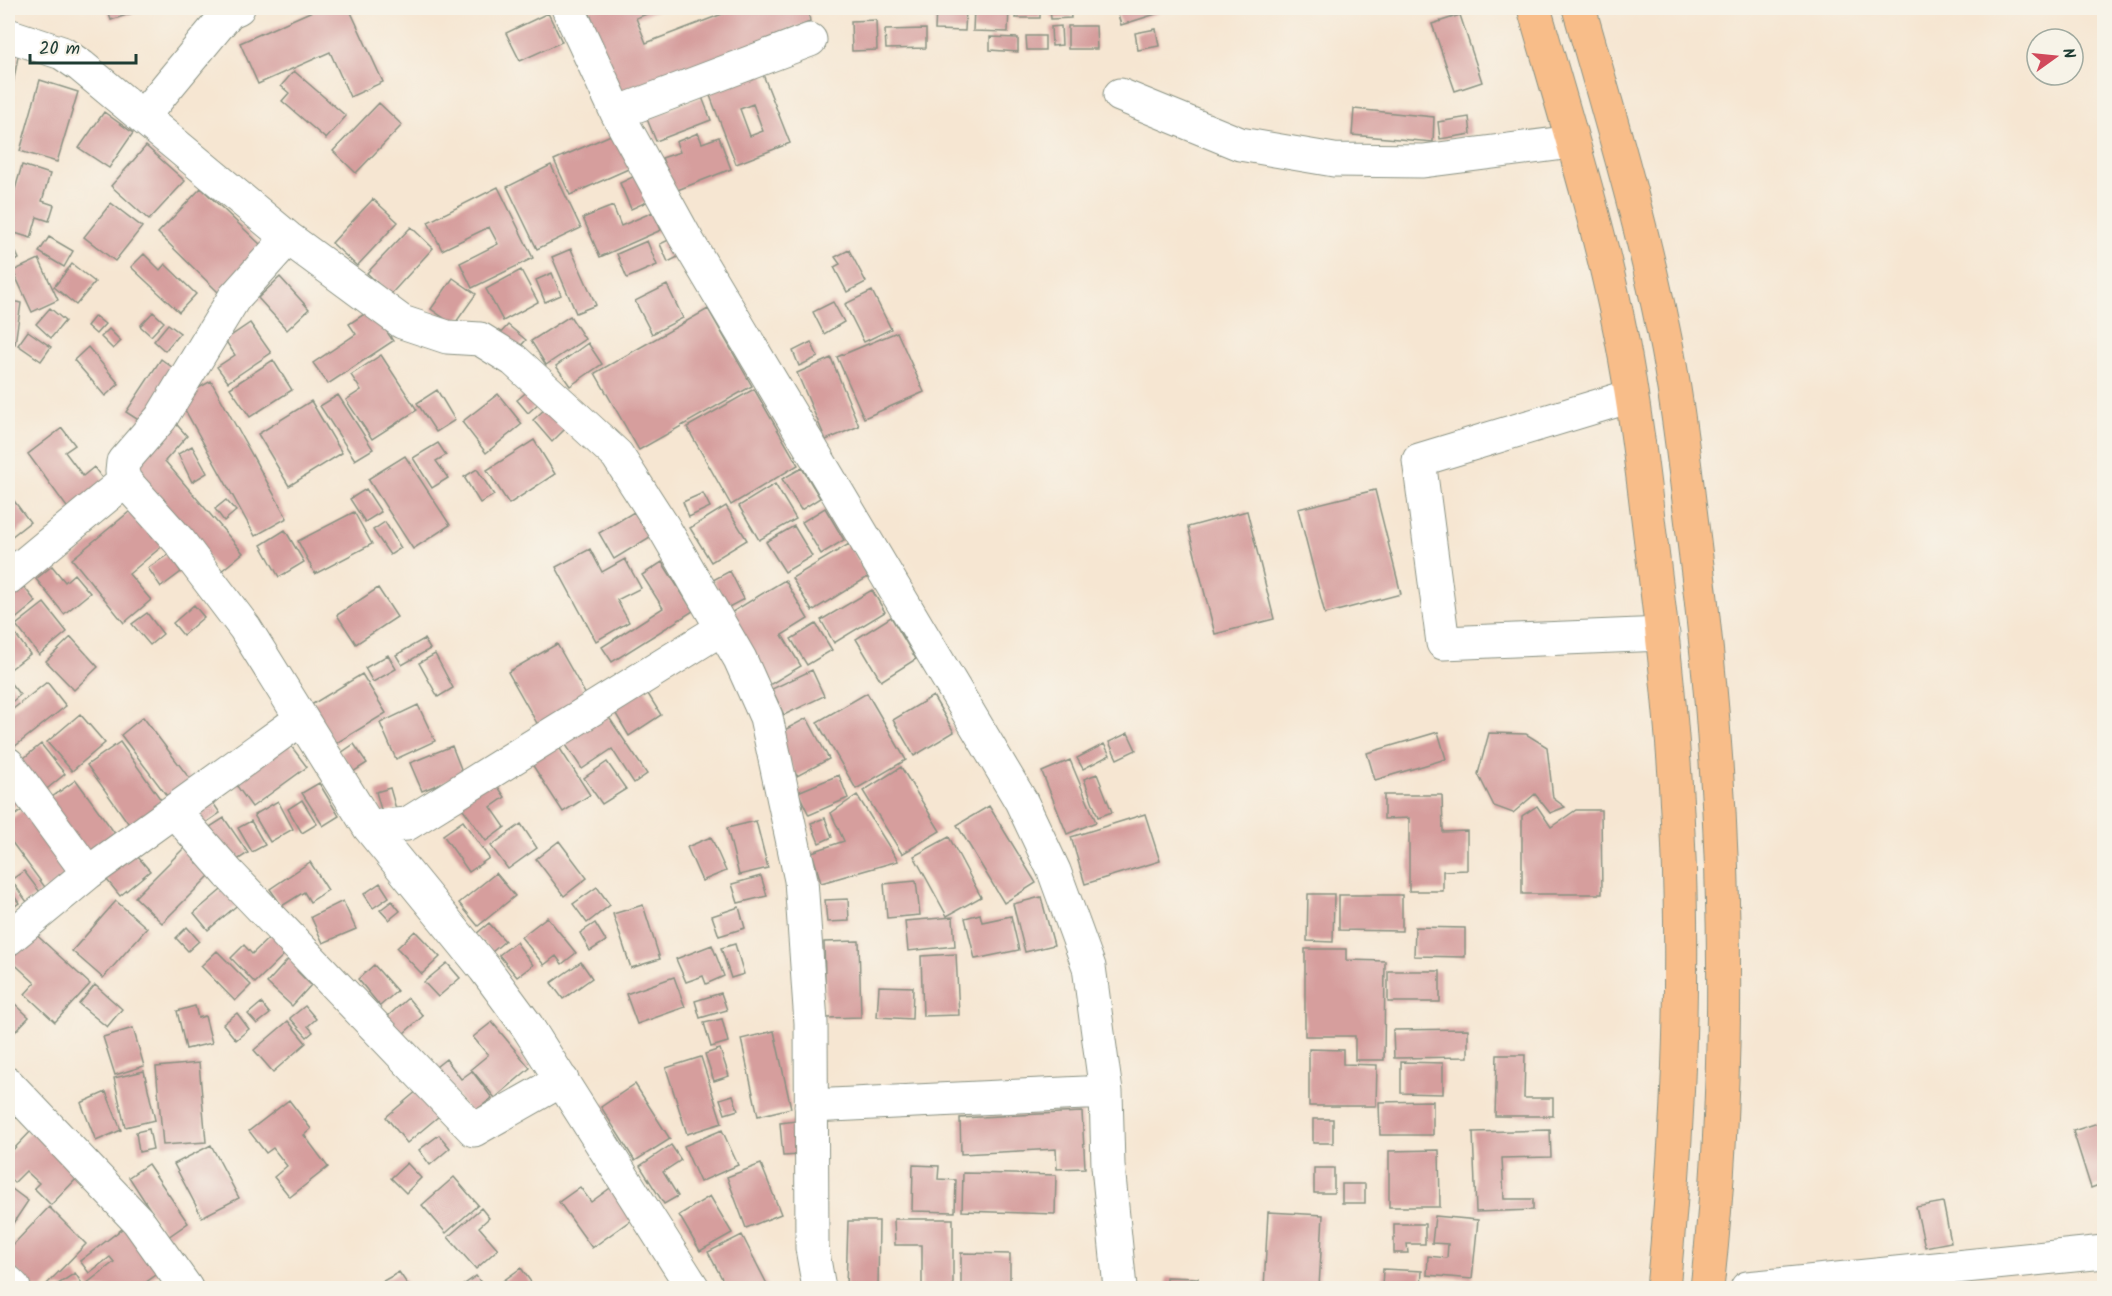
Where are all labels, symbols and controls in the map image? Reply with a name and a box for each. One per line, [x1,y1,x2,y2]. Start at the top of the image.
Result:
scale bar [30,27,136,65]
north arrow [2025,27,2085,87]
text: 20 m [39,35,80,64]
text: N [2055,45,2081,62]

